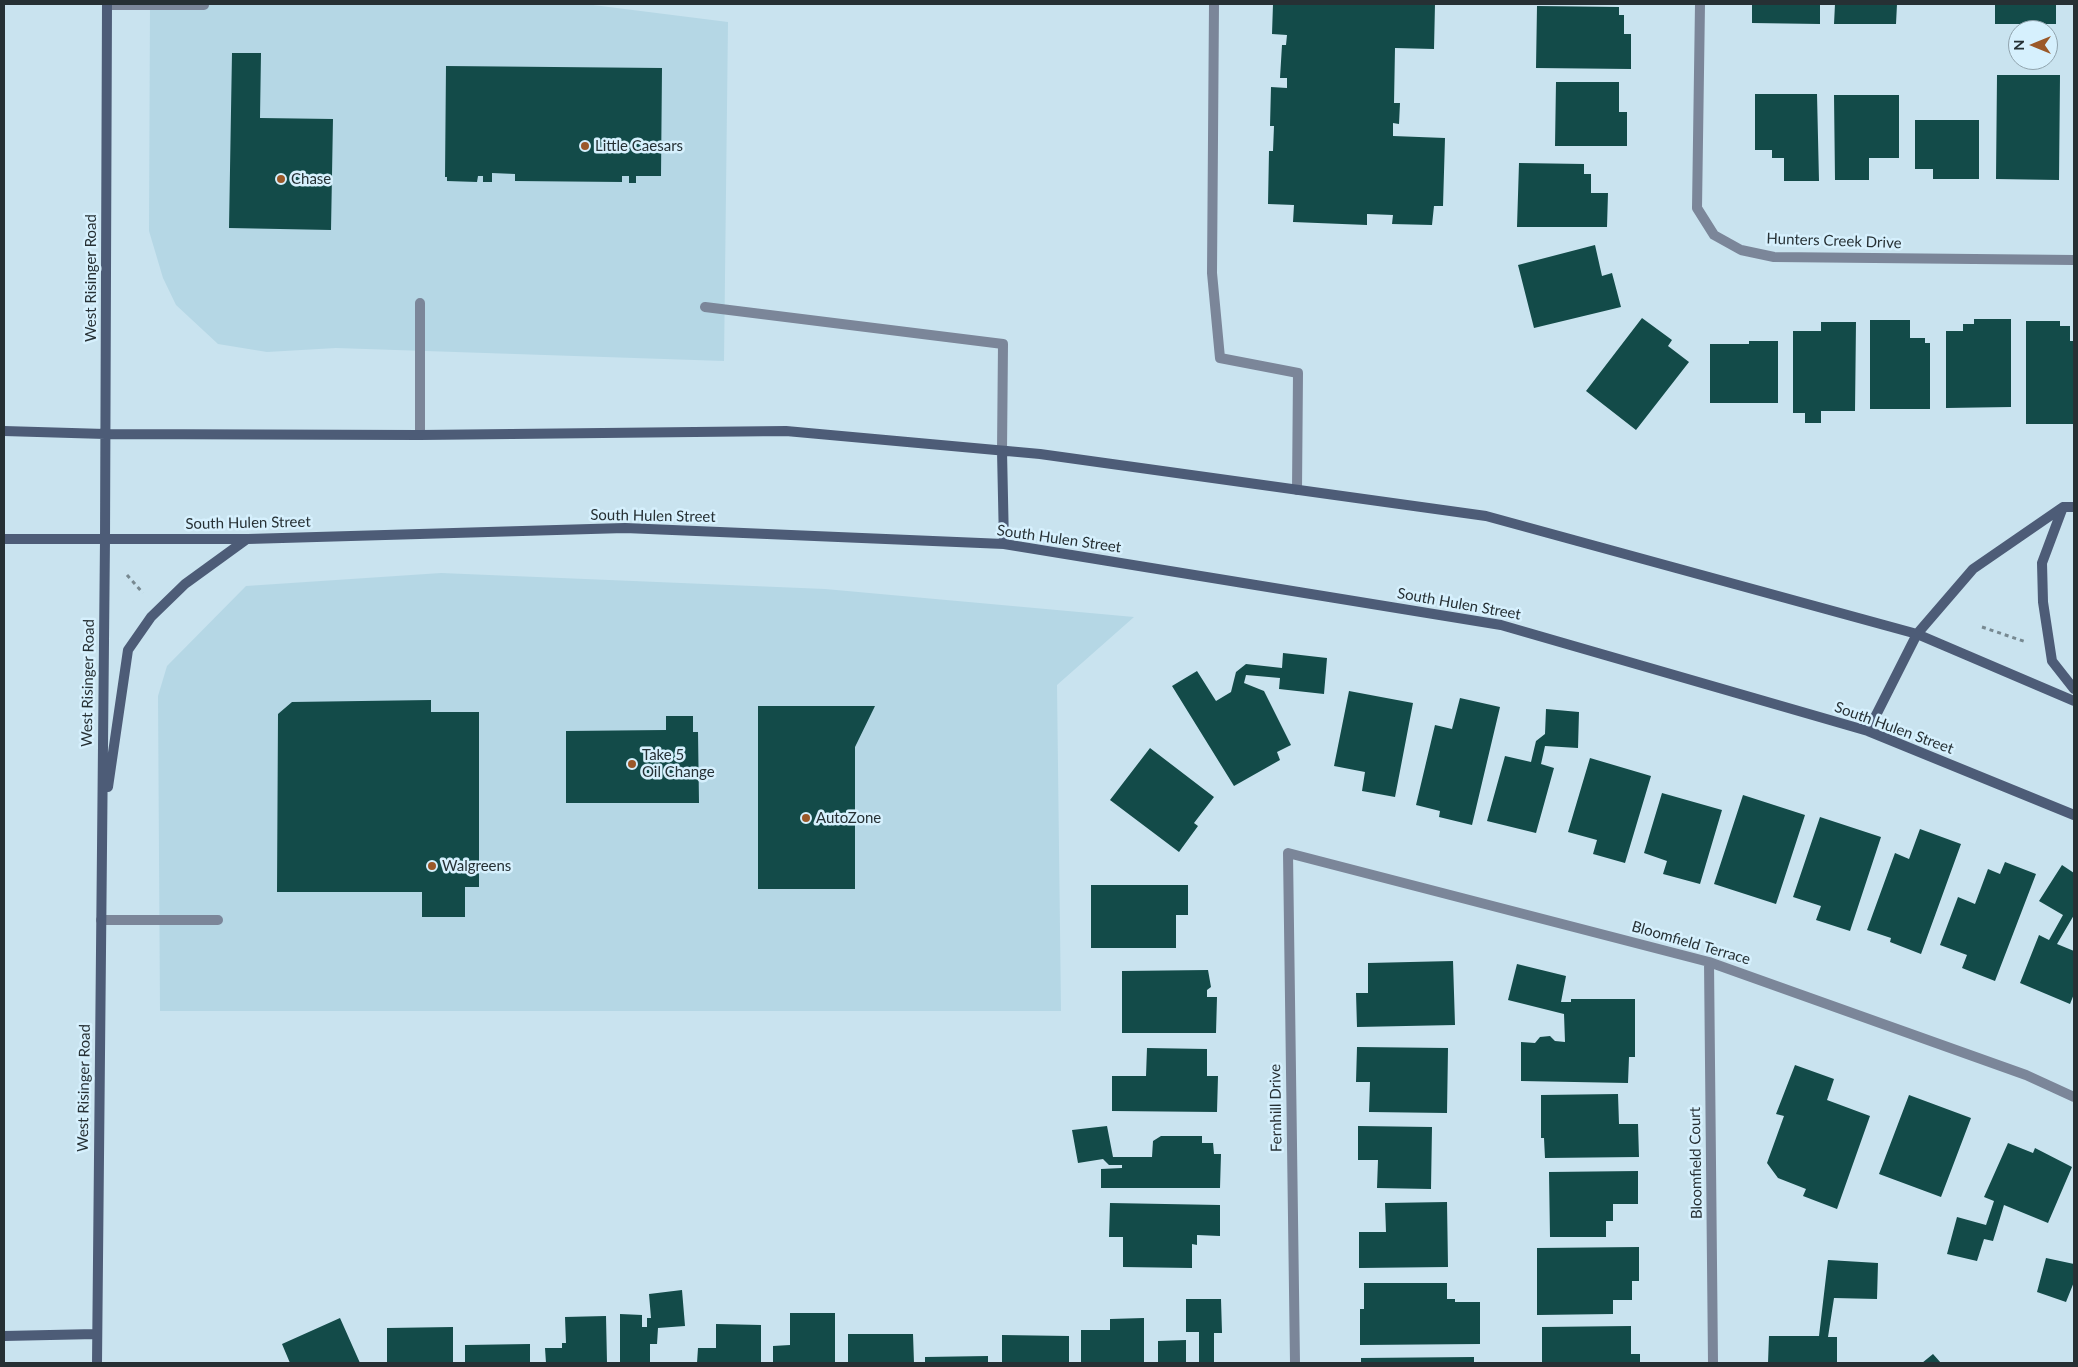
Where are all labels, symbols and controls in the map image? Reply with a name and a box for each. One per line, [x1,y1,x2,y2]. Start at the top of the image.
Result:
north arrow [2008,20,2058,70]
text: N [2010,40,2027,50]
place label: Little Caesars [595,137,683,155]
marker: Little Caesars [579,140,591,152]
place label: Chase [291,170,331,188]
marker: Chase [275,173,287,185]
street label: West Risinger Road [82,214,100,342]
street label: Hunters Creek Drive [1766,230,1902,252]
street label: South Hulen Street [590,506,716,526]
street label: South Hulen Street [185,513,311,533]
street label: South Hulen Street [996,521,1122,557]
street label: South Hulen Street [1396,584,1522,624]
street label: West Risinger Road [78,619,98,747]
street label: South Hulen Street [1832,698,1956,758]
place label: Take 5 Oil Change [642,746,715,781]
marker: Take 5 Oil Change [626,758,638,770]
place label: AutoZone [816,809,881,827]
marker: AutoZone [800,812,812,824]
place label: Walgreens [442,857,511,875]
marker: Walgreens [426,860,438,872]
street label: Bloomfield Terrace [1630,917,1752,969]
street label: West Risinger Road [74,1024,94,1152]
street label: Fernhill Drive [1266,1064,1286,1152]
street label: Bloomfield Court [1686,1107,1706,1219]

